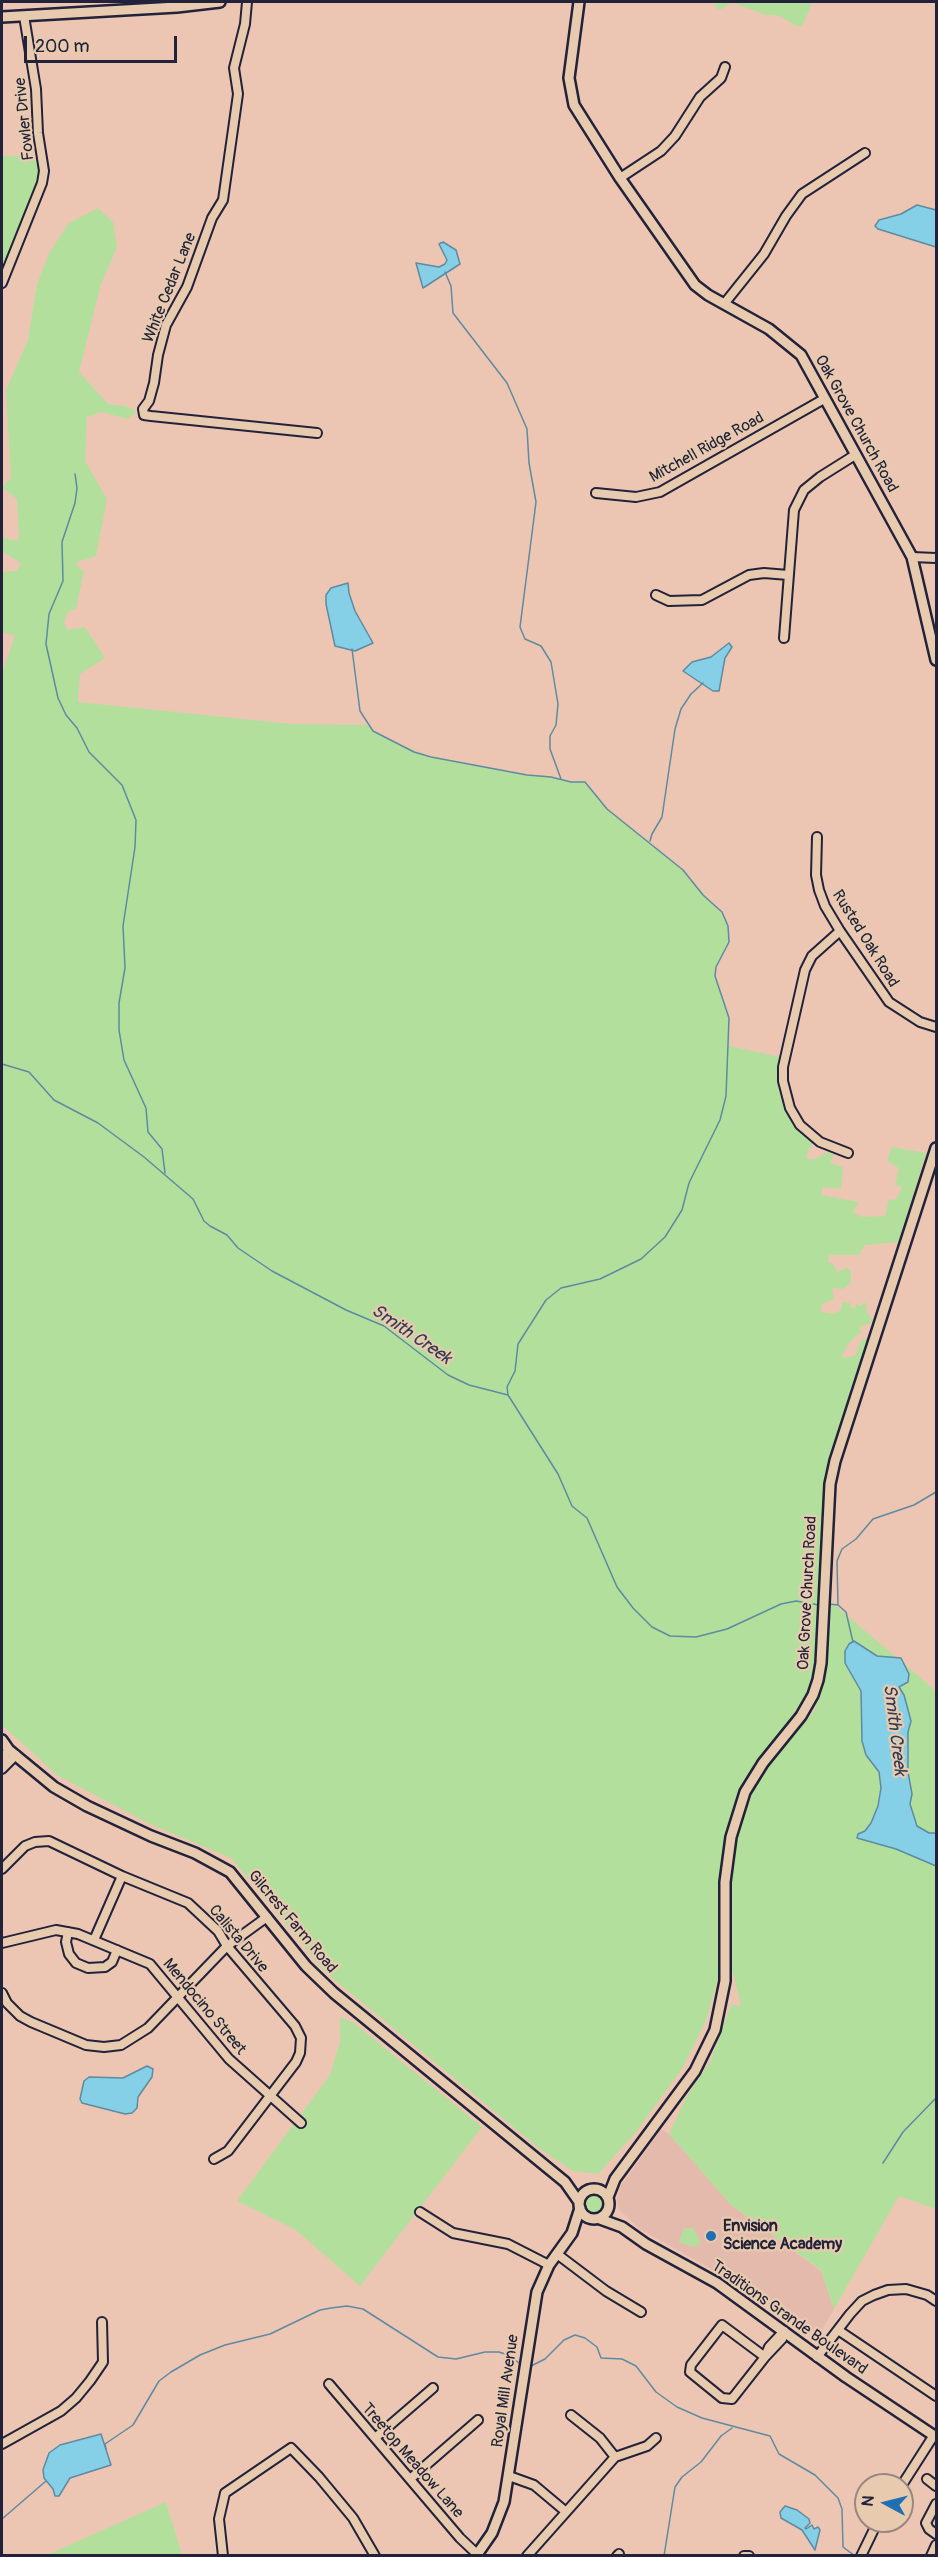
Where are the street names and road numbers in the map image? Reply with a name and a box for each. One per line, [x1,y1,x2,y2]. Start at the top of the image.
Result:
street label: Fowler Drive [11,77,39,161]
street label: White Cedar Lane [139,230,201,346]
street label: Oak Grove Church Road [810,352,902,496]
street label: Mitchell Ridge Road [646,409,768,487]
street label: Rusted Oak Road [827,887,903,991]
street label: Oak Grove Church Road [794,1515,822,1671]
street label: Gilcrest Farm Road [243,1867,341,1977]
street label: Calista Drive [204,1901,272,1977]
street label: Mendocino Street [158,1955,250,2059]
street label: Traditions Grande Boulevard [707,2257,871,2379]
street label: Royal Mill Avenue [489,2333,523,2449]
street label: Treetop Meadow Lane [357,2400,467,2522]

